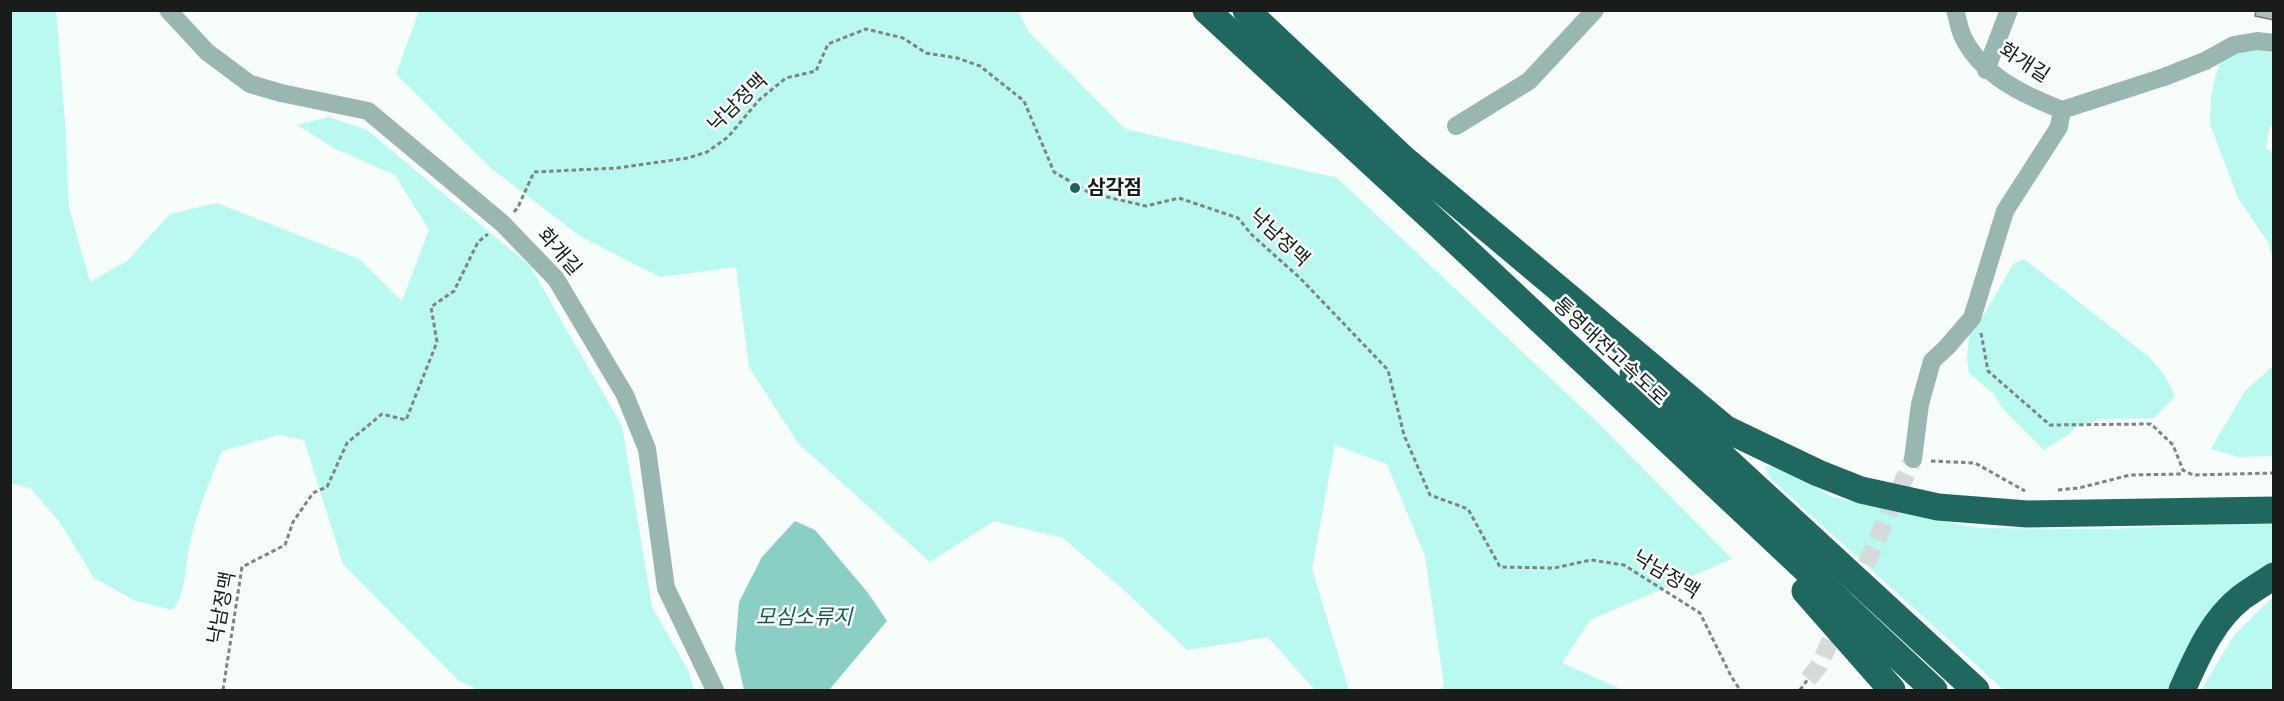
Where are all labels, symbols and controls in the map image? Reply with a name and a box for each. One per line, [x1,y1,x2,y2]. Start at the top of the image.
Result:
street label: 화개길 [1994,38,2054,88]
street label: 낙남정맥 [703,69,773,137]
place label: 삼각점 [1087,176,1142,200]
marker: 삼각점 [1068,181,1082,195]
street label: 낙남정맥 [1244,204,1314,272]
street label: 화개길 [532,223,586,281]
street label: 통영대전고속도로 [1548,293,1672,411]
street label: 낙남정맥 [1628,546,1704,604]
street label: 낙남정맥 [203,570,241,646]
water label: 모심소류지 [756,605,852,631]

